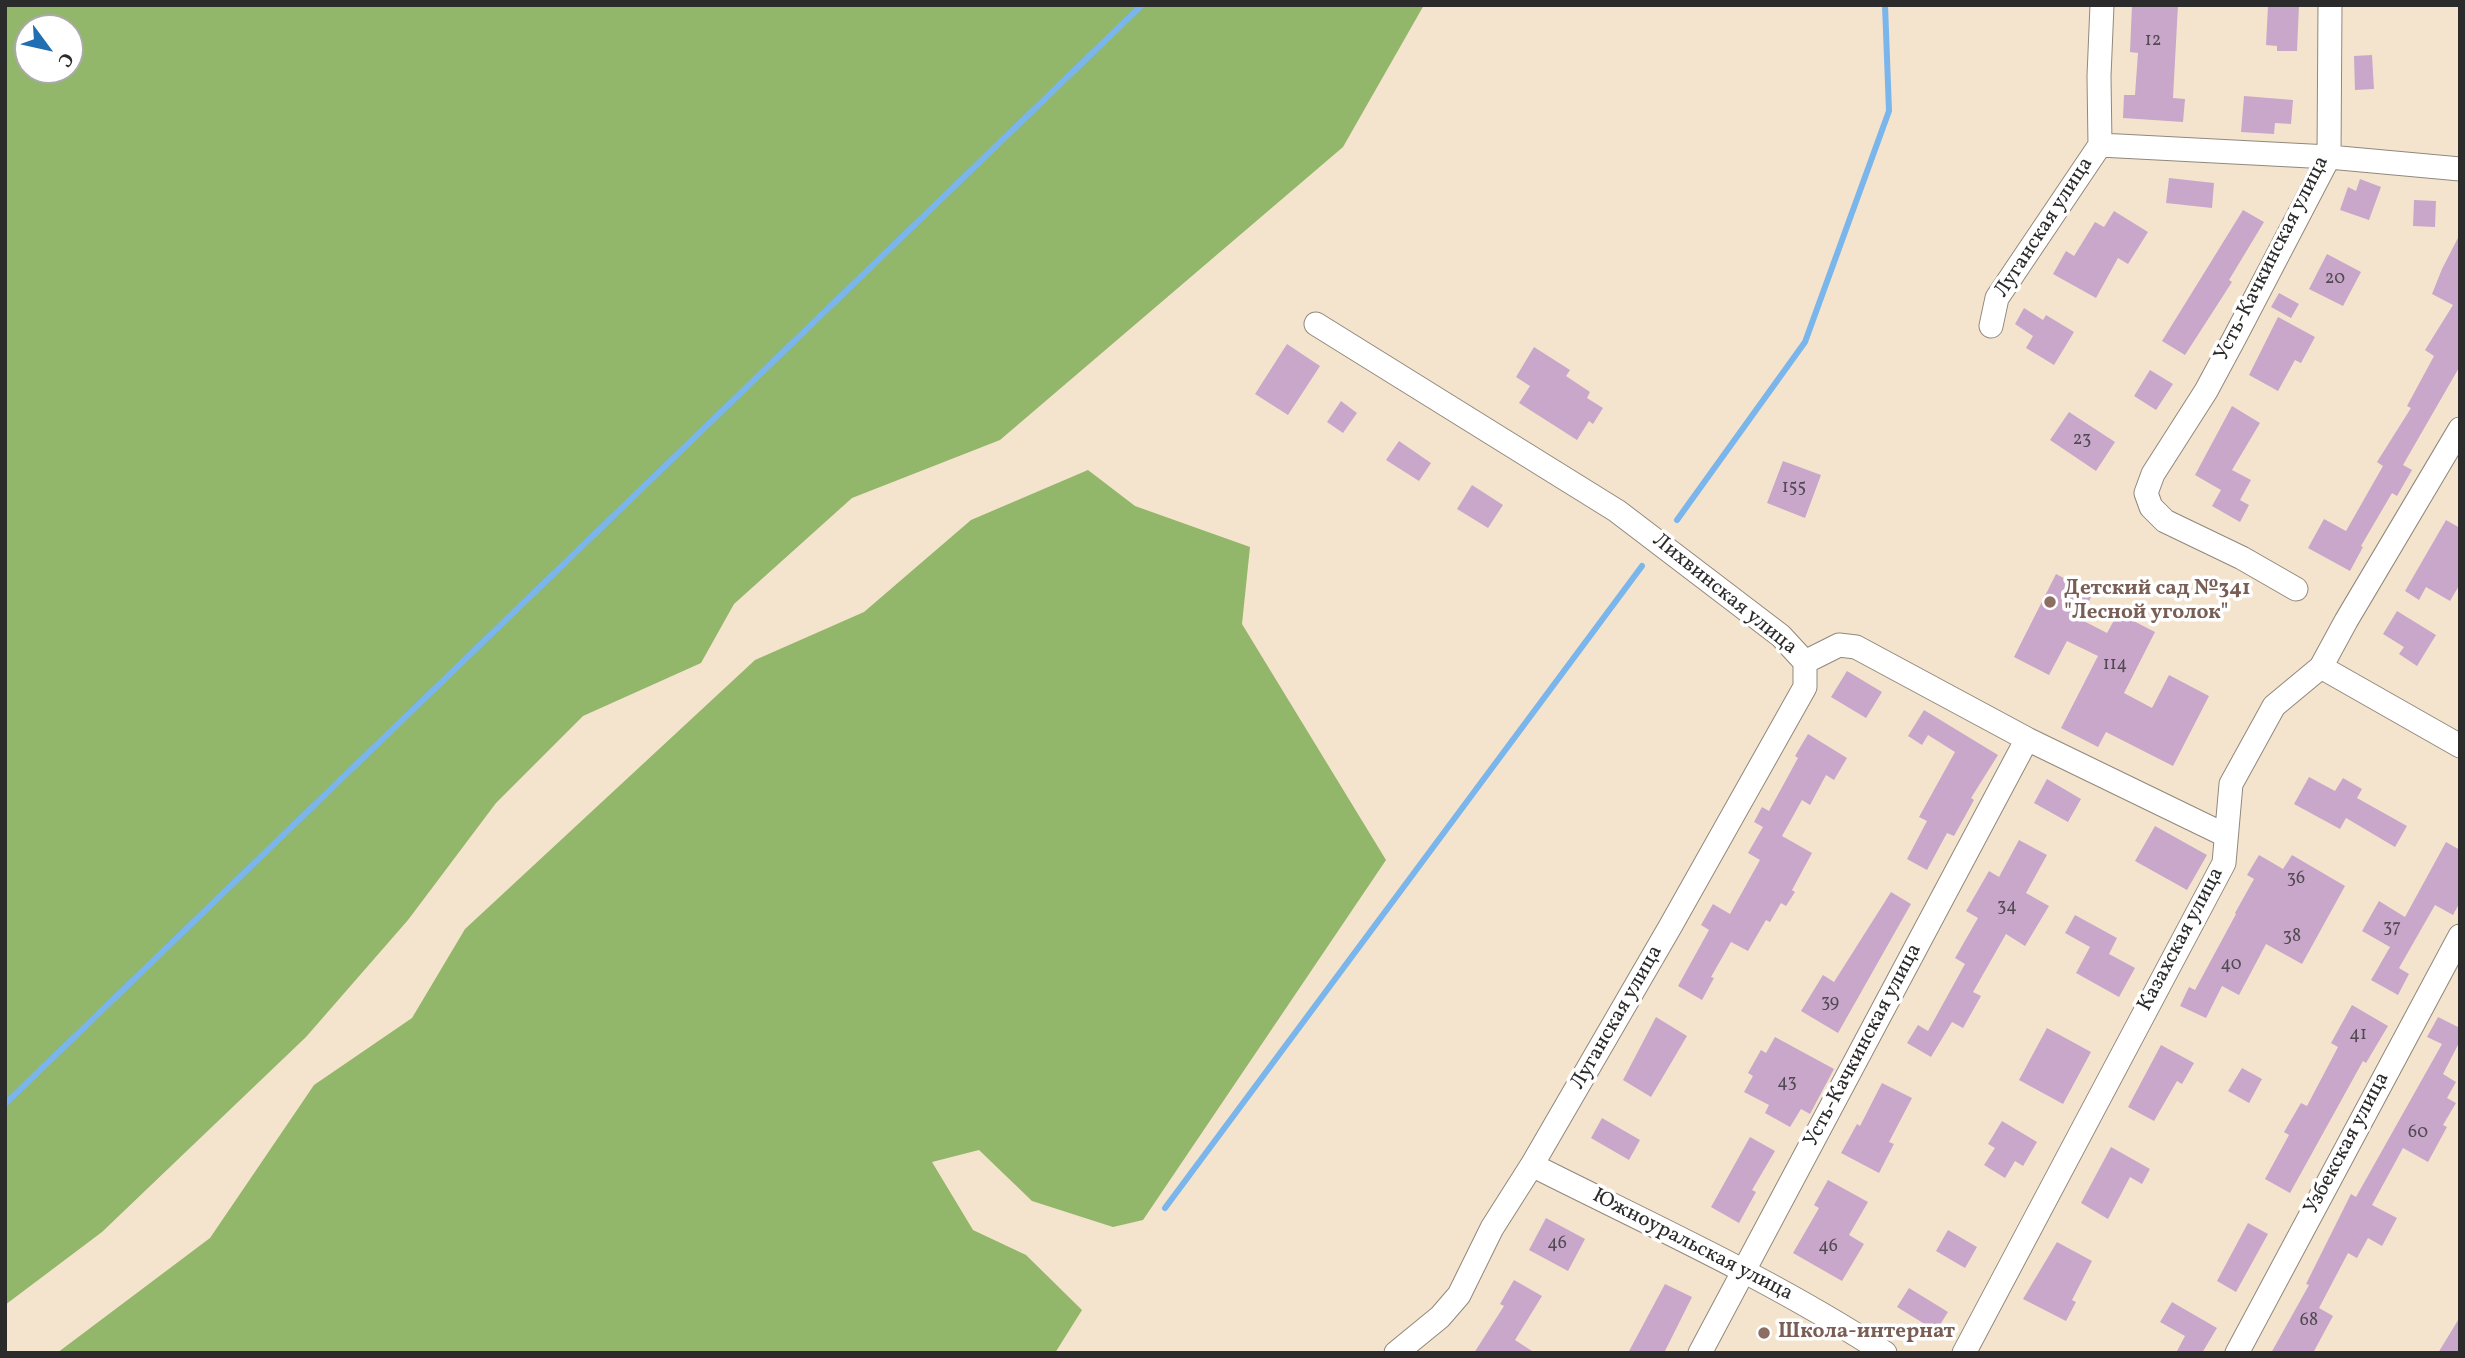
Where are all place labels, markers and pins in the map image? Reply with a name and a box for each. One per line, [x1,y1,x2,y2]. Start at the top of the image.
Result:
place label: Детский сад №341 "Лесной уголок" [2064,577,2250,627]
marker: Детский сад №341 "Лесной уголок" [2042,594,2058,610]
place label: Школа-интернат [1778,1320,1955,1346]
marker: Школа-интернат [1756,1325,1772,1341]

